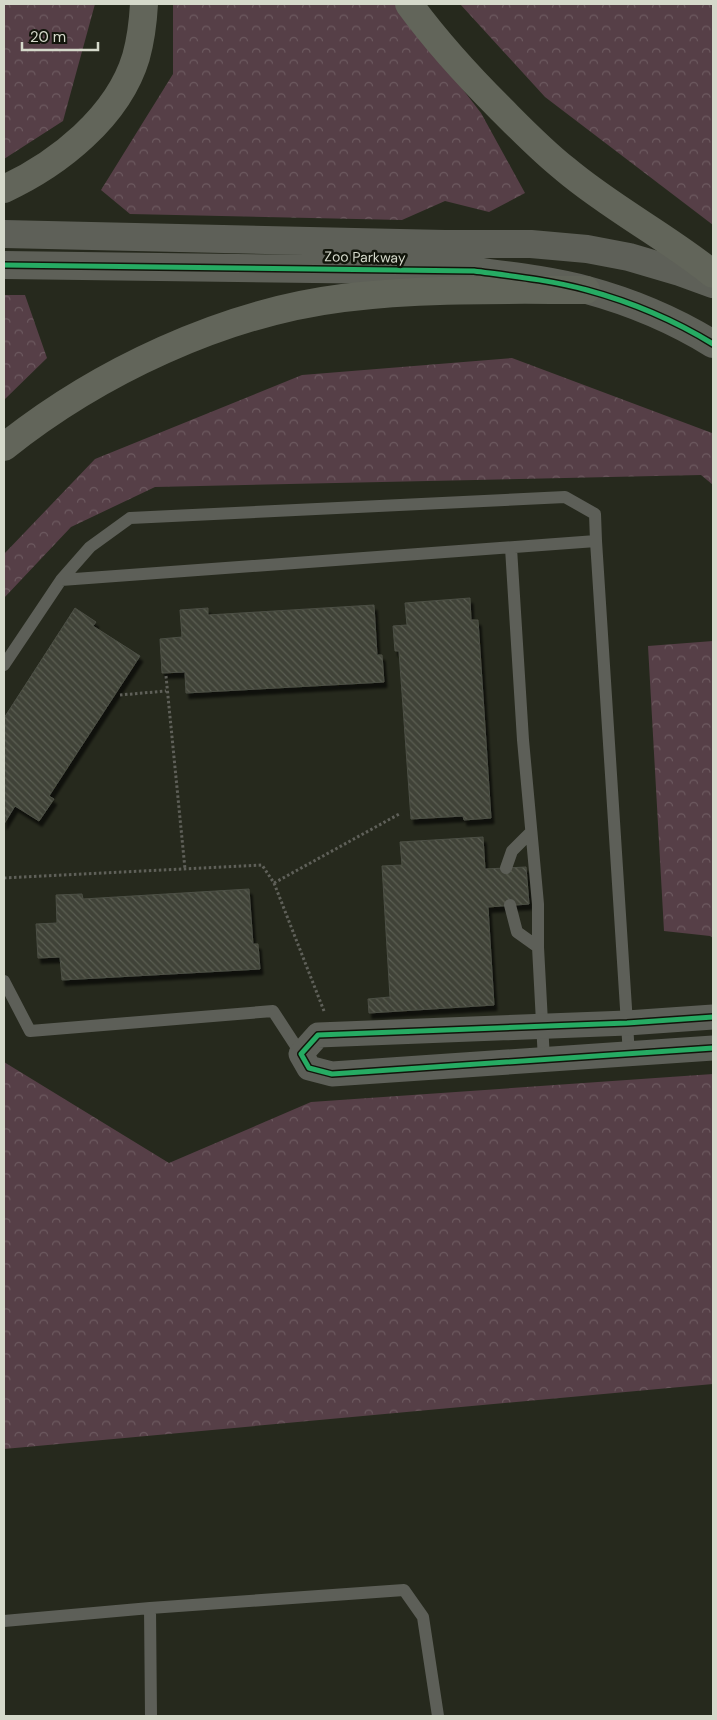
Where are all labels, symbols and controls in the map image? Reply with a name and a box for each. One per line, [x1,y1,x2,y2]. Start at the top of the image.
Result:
scale bar [22,20,99,52]
text: 20 m [30,27,66,47]
street label: Zoo Parkway [324,247,406,267]

